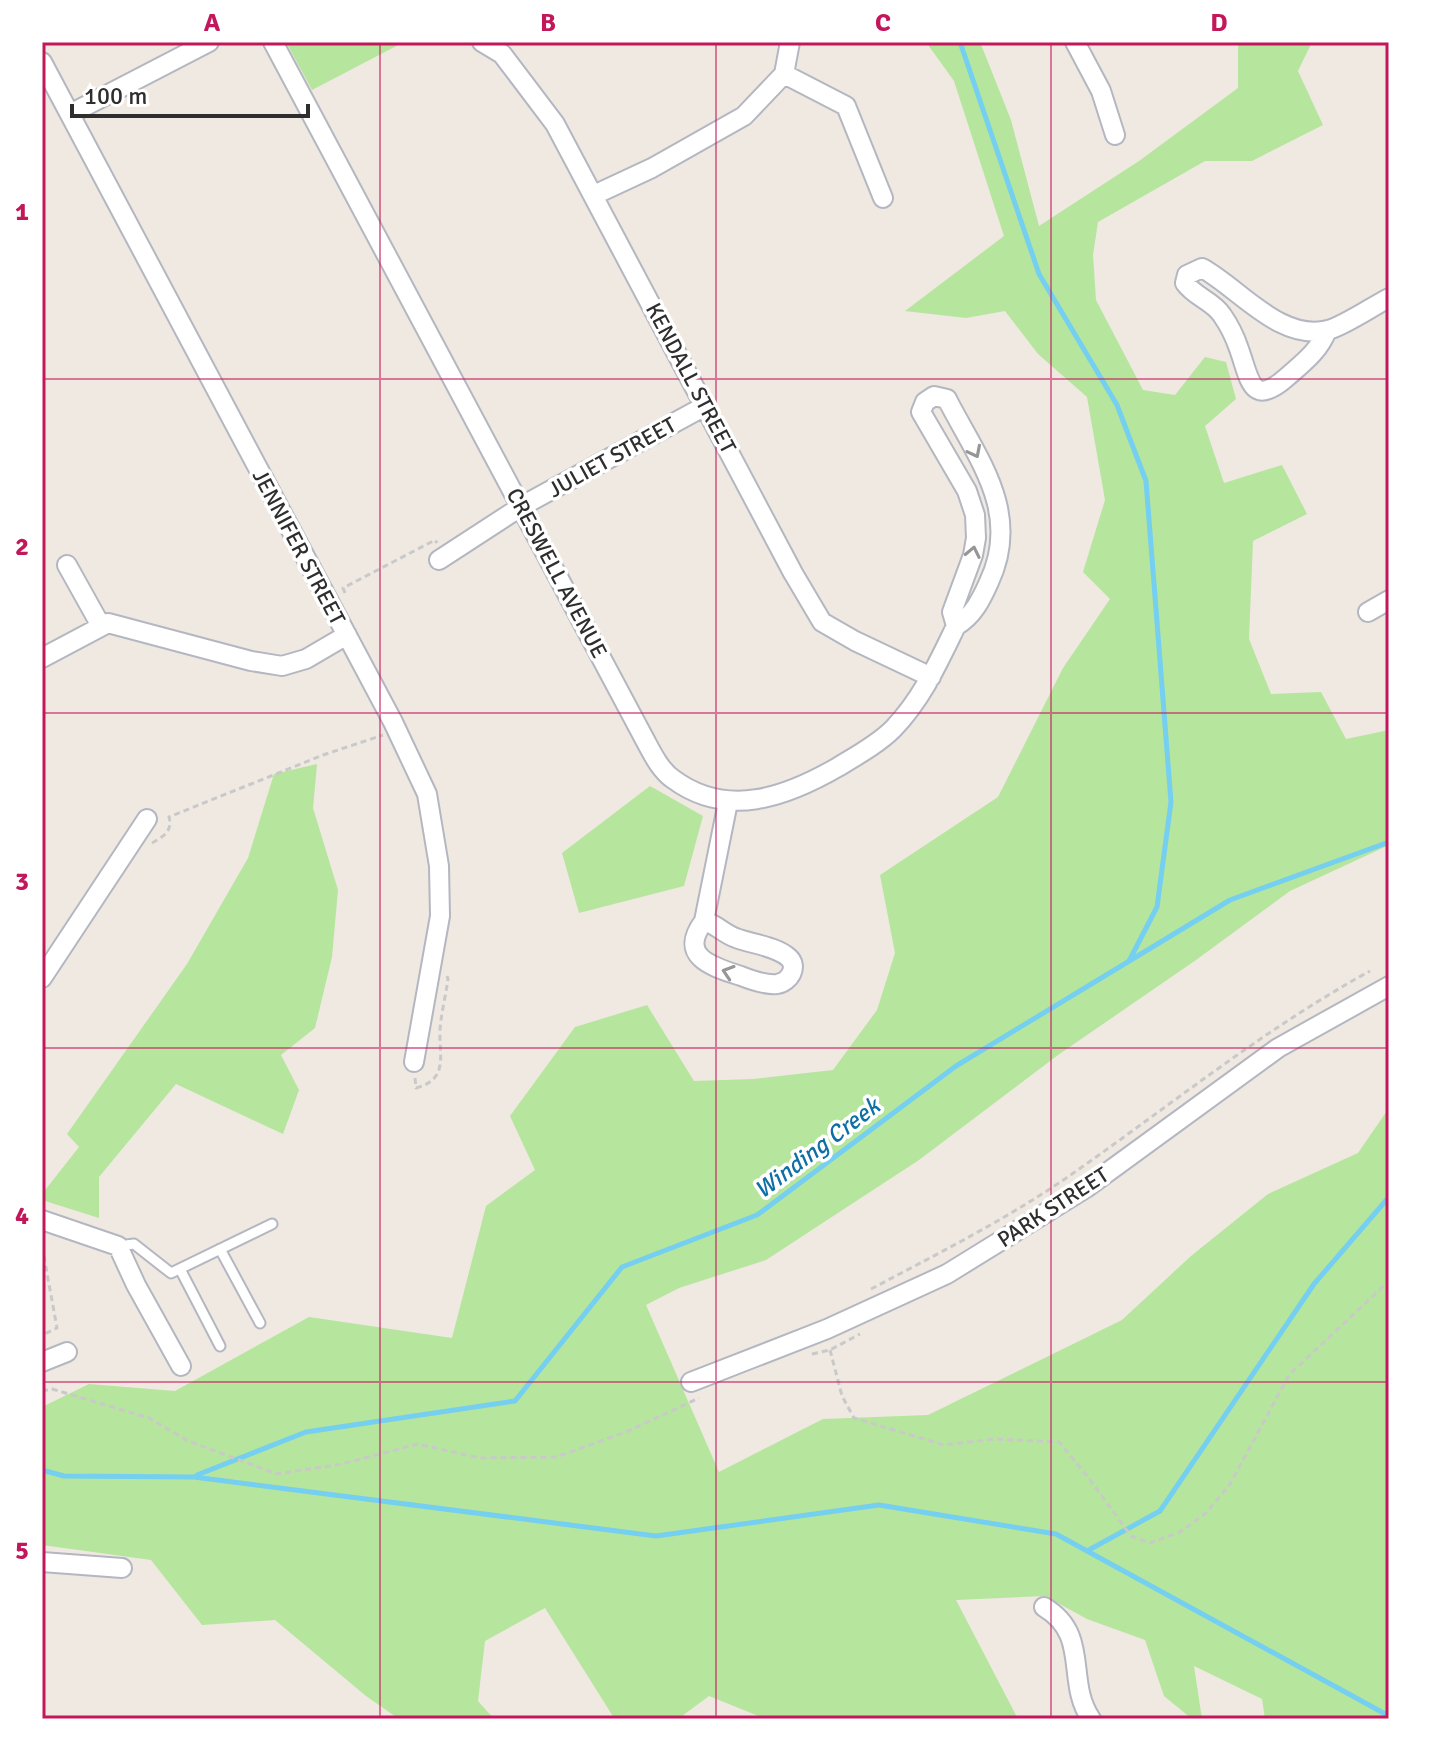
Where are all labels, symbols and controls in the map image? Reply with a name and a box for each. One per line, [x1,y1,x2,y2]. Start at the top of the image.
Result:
text: A [204,7,221,39]
text: B [540,7,556,39]
text: C [875,7,891,39]
text: D [1210,7,1228,39]
scale bar [72,68,308,118]
text: 100 m [84,81,147,111]
text: 1 [15,196,29,228]
street label: KENDALL STREET [640,298,742,458]
street label: JULIET STREET [543,411,681,503]
one-way arrow [965,444,980,459]
street label: JENNIFER STREET [247,465,351,629]
street label: CRESWELL AVENUE [501,483,613,663]
text: 2 [15,531,29,563]
one-way arrow [964,546,981,559]
text: 3 [15,866,29,898]
one-way arrow [722,965,735,981]
water label: Winding Creek [748,1090,887,1205]
street label: PARK STREET [992,1161,1114,1253]
text: 4 [15,1200,29,1232]
text: 5 [15,1535,29,1567]

